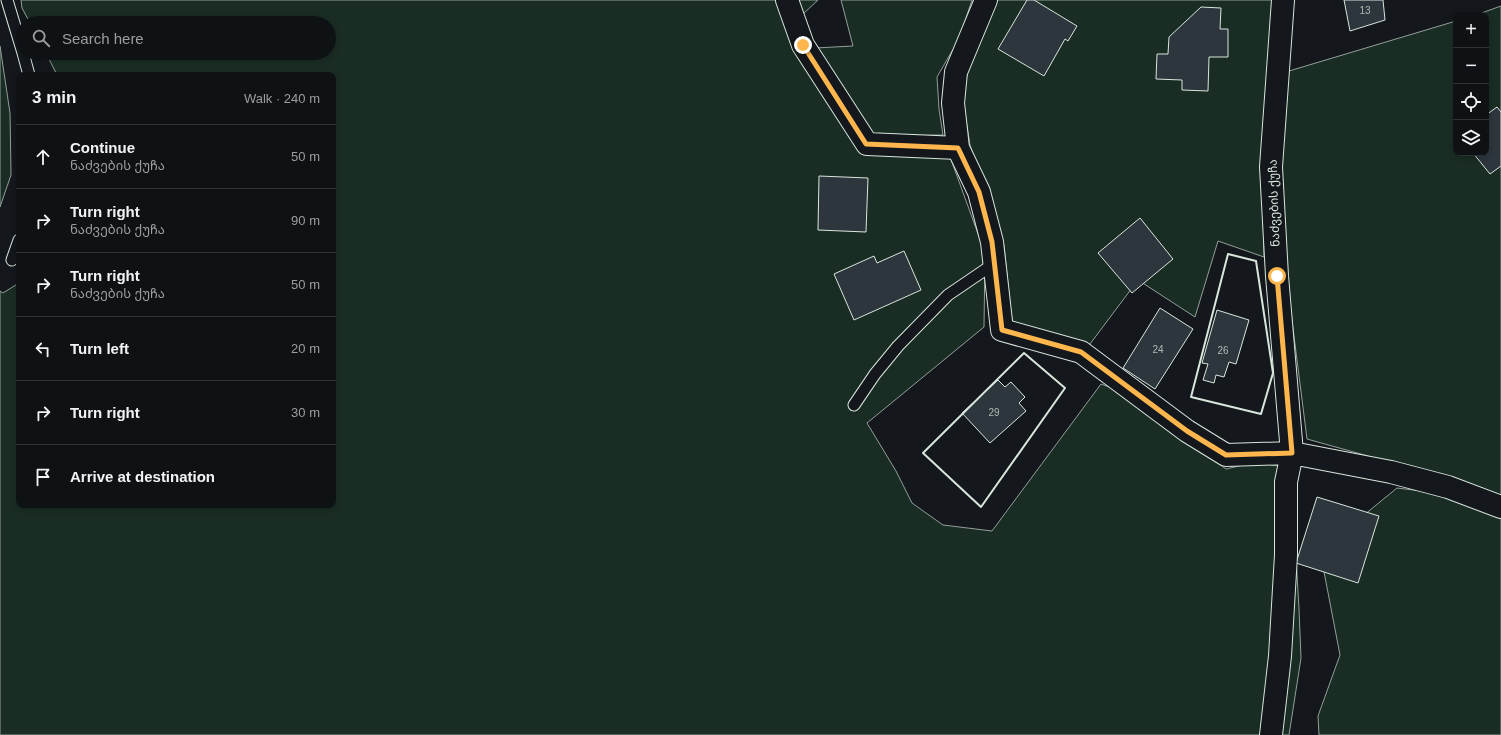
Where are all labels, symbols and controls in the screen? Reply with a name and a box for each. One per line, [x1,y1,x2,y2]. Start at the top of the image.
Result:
house number: 13 [1359,5,1371,16]
map controls [1453,12,1489,156]
button: + [1453,12,1489,48]
search box [16,16,336,60]
icon: search [30,27,52,49]
text: Search here [62,30,144,47]
route end [794,36,812,54]
button: − [1453,48,1489,84]
button: locate [1453,84,1489,120]
text: 3 min [32,88,76,107]
text: Walk · 240 m [244,91,320,106]
button: layers [1453,120,1489,156]
text: Continue [70,139,135,156]
icon: ahead [32,146,54,168]
text: 50 m [291,149,320,164]
text: ნაძვების ქუჩა [70,158,165,173]
street label: ნაძვების ქუჩა [1265,159,1283,247]
text: Turn right [70,203,140,220]
icon: right [32,210,54,232]
text: 90 m [291,213,320,228]
text: ნაძვების ქუჩა [70,222,165,237]
text: Turn right [70,267,140,284]
route start [1268,267,1286,285]
icon: right [32,274,54,296]
text: 50 m [291,277,320,292]
text: ნაძვების ქუჩა [70,286,165,301]
icon: left [32,338,54,360]
text: Turn left [70,340,129,357]
text: 20 m [291,341,320,356]
house number: 24 [1152,344,1164,355]
house number: 26 [1217,345,1229,356]
icon: right [32,402,54,424]
text: Turn right [70,404,140,421]
text: 30 m [291,405,320,420]
house number: 29 [988,407,1000,418]
icon: arrive [32,466,54,488]
text: Arrive at destination [70,468,215,485]

